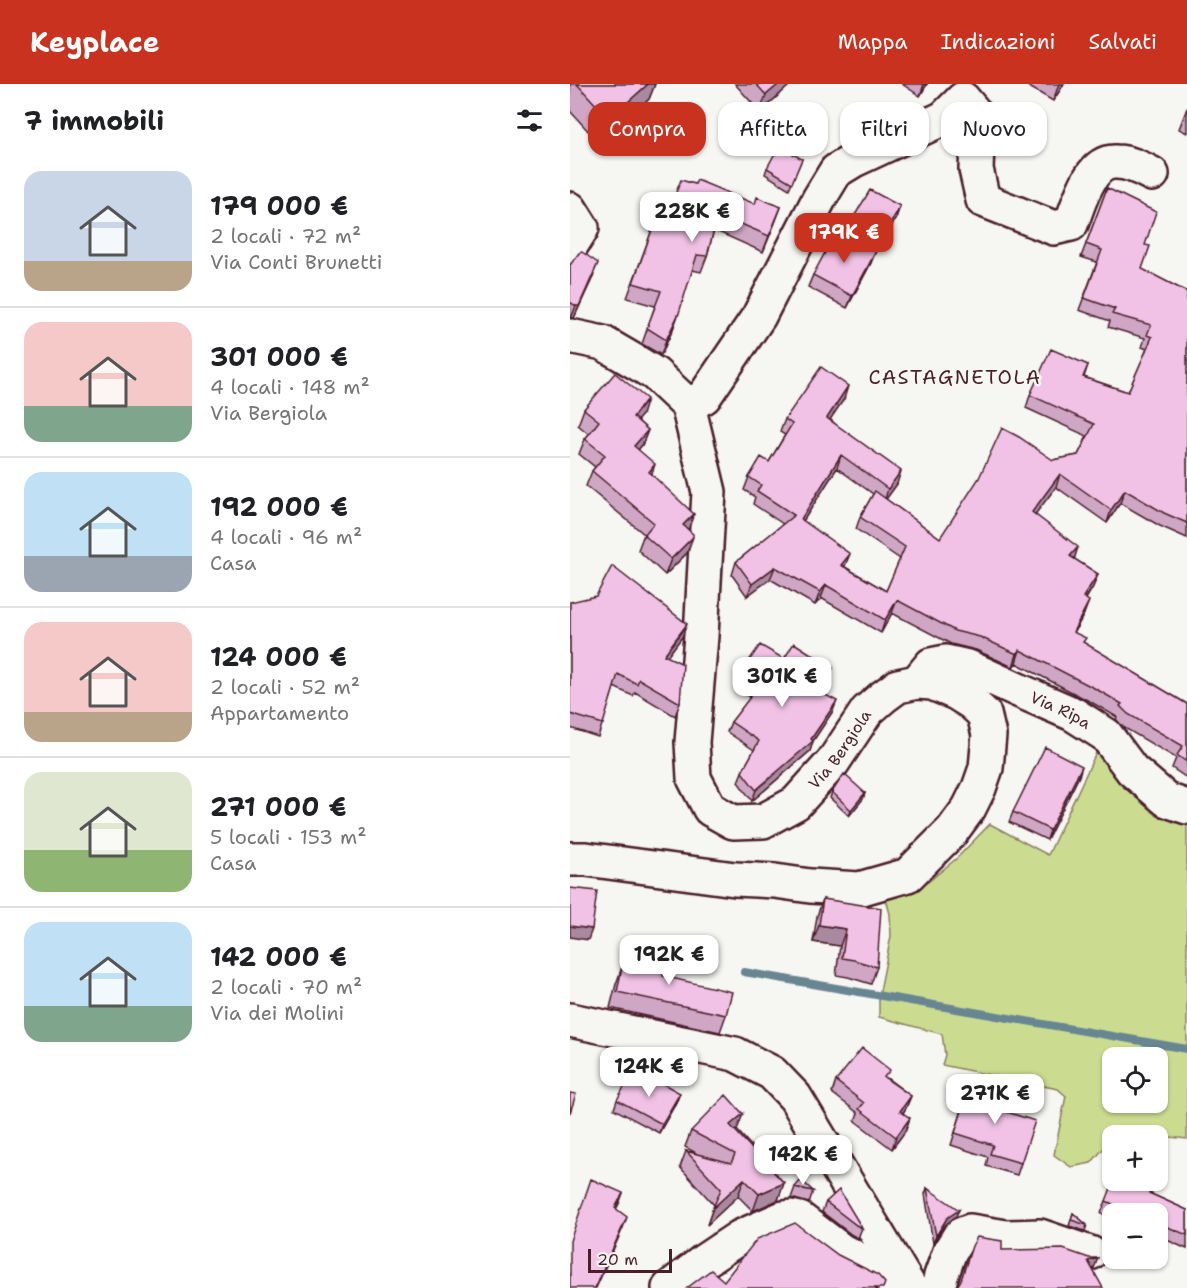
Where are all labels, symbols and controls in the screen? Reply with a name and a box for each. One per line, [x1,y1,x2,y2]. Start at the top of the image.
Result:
text: Keyplace [30,23,160,61]
text: Mappa [838,28,908,56]
text: Indicazioni [941,28,1055,56]
text: Salvati [1088,28,1157,56]
chip: Compra [588,102,706,156]
chip: Affitta [718,102,828,156]
chip: Filtri [840,102,929,156]
chip: Nuovo [941,102,1047,156]
text: 7 immobili [24,103,164,138]
icon: filters [513,104,546,137]
text: 179 000 € [210,188,348,223]
pin: 228K € [643,192,741,243]
icon: home [72,195,144,267]
text: 228K € [654,198,730,224]
pin: 179K € [795,213,893,264]
text: 179K € [808,219,880,245]
text: 2 locali · 72 m² [210,223,361,249]
text: Via Conti Brunetti [210,249,382,275]
text: 301 000 € [210,339,348,374]
icon: home [72,346,144,418]
district label: CASTAGNETOLA [868,364,1042,390]
text: 4 locali · 148 m² [210,374,370,400]
text: Via Bergiola [210,400,327,426]
text: 192 000 € [210,489,348,524]
icon: home [72,496,144,568]
text: 4 locali · 96 m² [210,524,362,550]
text: Casa [210,550,256,576]
text: 124 000 € [210,639,347,674]
icon: home [72,646,144,718]
pin: 301K € [733,657,831,708]
text: 301K € [746,663,818,689]
text: 2 locali · 52 m² [210,674,360,700]
street label: Via Ripa [1027,686,1095,733]
text: Appartamento [210,700,349,726]
street label: Via Bergiola [803,705,876,793]
text: 271 000 € [210,789,347,824]
icon: home [72,796,144,868]
text: 5 locali · 153 m² [210,824,366,850]
text: Casa [210,850,256,876]
pin: 192K € [620,935,718,986]
text: 142 000 € [210,939,347,974]
text: 192K € [634,941,704,967]
icon: home [72,946,144,1018]
text: 2 locali · 70 m² [210,974,362,1000]
text: Via dei Molini [210,1000,344,1026]
pin: 124K € [600,1047,698,1098]
map controls [1102,1047,1168,1269]
button: locate [1102,1047,1168,1113]
text: 124K € [614,1053,684,1079]
pin: 271K € [946,1074,1044,1125]
text: 271K € [960,1080,1030,1106]
button: + [1102,1125,1168,1191]
pin: 142K € [754,1135,852,1186]
text: 142K € [768,1141,838,1167]
button: − [1102,1203,1168,1269]
scale bar [588,1246,672,1274]
text: 20 m [597,1249,638,1270]

